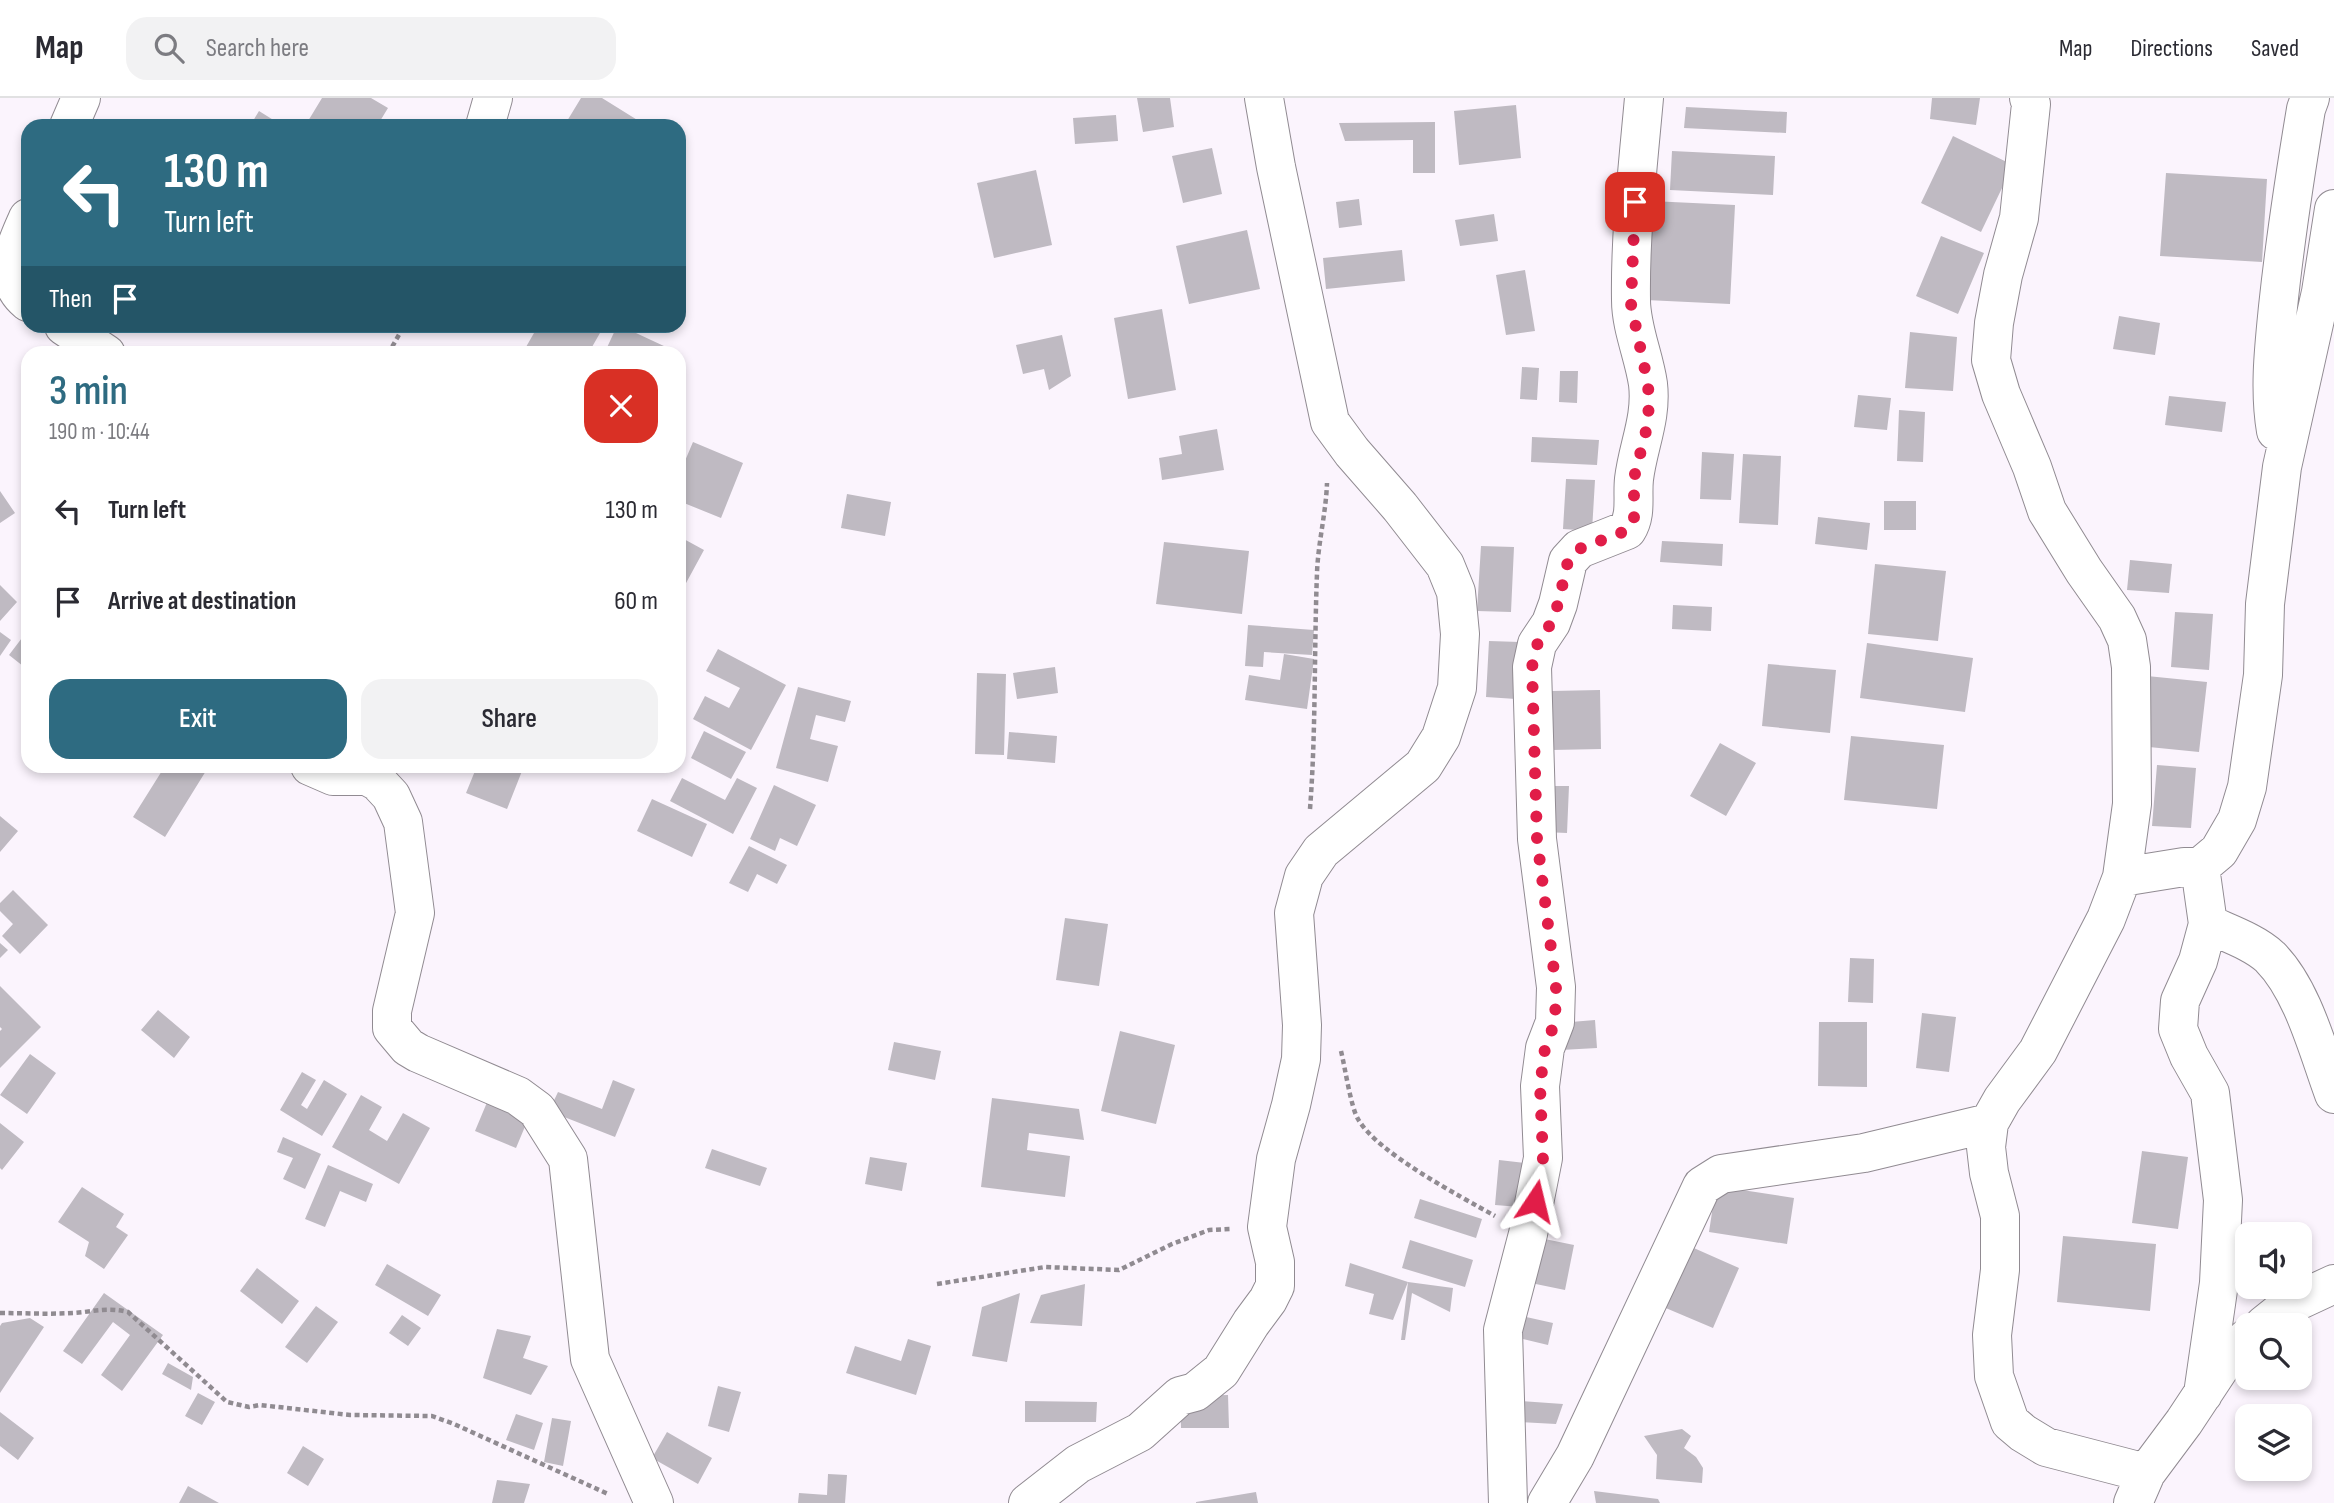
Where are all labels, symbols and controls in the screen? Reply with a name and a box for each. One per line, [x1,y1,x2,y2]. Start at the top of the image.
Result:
search box [126,17,616,80]
text: Map [35,28,84,68]
icon: search [150,29,188,67]
text: Search here [206,33,309,64]
text: Map [2059,34,2092,63]
text: Directions [2130,34,2213,63]
text: Saved [2251,34,2299,63]
text: 130 m [164,143,269,202]
icon: left [49,147,140,238]
pin [1605,172,1665,232]
icon: arrive [1616,183,1654,221]
text: Turn left [164,203,254,242]
icon: arrive [106,280,144,318]
text: Then [49,284,92,315]
text: 3 min [49,366,128,417]
button: close [584,369,658,443]
text: 190 m · 10:44 [49,418,150,446]
icon: left [49,492,87,530]
text: Turn left [108,495,186,526]
text: 130 m [606,495,658,526]
icon: arrive [49,583,87,621]
text: Arrive at destination [108,586,296,617]
text: 60 m [614,586,658,617]
button: Exit [49,679,347,759]
button: Share [361,679,658,759]
position arrow [1498,1164,1572,1238]
map controls [2235,1222,2312,1481]
button: sound [2235,1222,2312,1299]
button: search [2235,1313,2312,1390]
button: layers [2235,1404,2312,1481]

